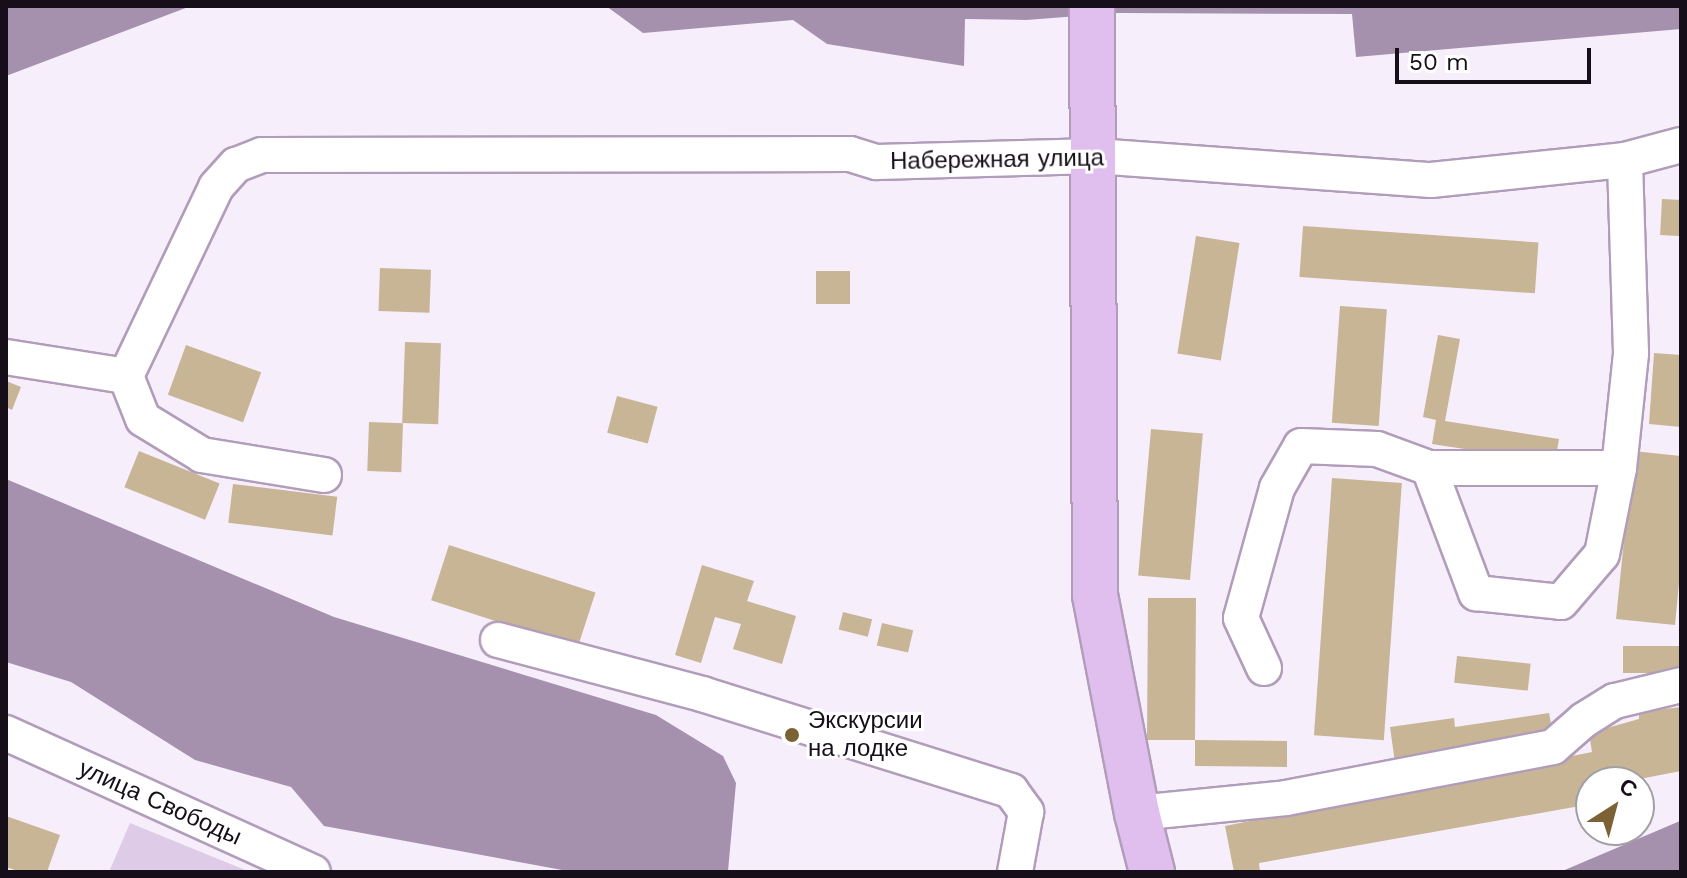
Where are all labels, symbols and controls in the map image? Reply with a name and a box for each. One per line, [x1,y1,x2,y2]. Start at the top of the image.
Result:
scale bar [1399,32,1595,82]
text: 50 m [1409,48,1469,76]
street label: Набережная улица [890,144,1104,176]
place label: Экскурсии на лодке [808,707,923,763]
marker: Экскурсии на лодке [783,726,801,744]
street label: улица Свободы [74,754,246,852]
north arrow [1575,766,1655,846]
text: С [1614,773,1642,803]

